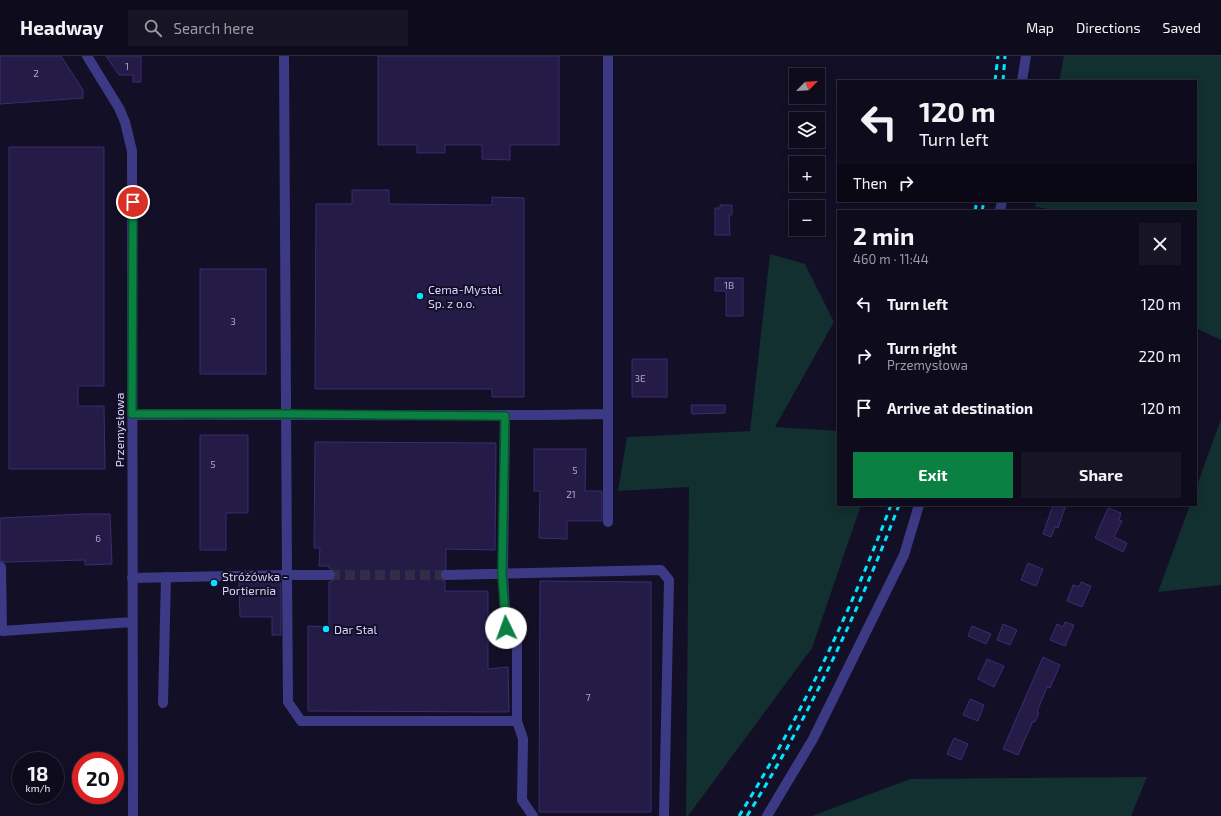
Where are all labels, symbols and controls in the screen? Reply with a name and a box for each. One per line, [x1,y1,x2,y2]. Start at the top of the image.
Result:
search box [128,10,408,46]
text: Headway [20,16,104,39]
icon: search [142,17,164,39]
text: Search here [174,19,254,37]
text: Map [1026,19,1054,36]
text: Directions [1076,19,1141,36]
text: Saved [1163,19,1201,36]
house number: 1 [125,60,129,72]
house number: 2 [33,67,39,79]
north arrow [789,68,825,104]
map controls [789,68,825,236]
text: 120 m [919,94,996,128]
icon: left [853,96,905,148]
button: layers [789,112,825,148]
text: Turn left [919,128,989,150]
button: + [789,156,825,192]
icon: right [895,172,917,194]
text: Then [853,174,887,192]
pin [116,185,150,219]
icon: arrive [122,191,144,213]
button: − [789,200,825,236]
text: 2 min [853,221,914,250]
button: close [1139,223,1181,265]
text: 460 m · 11:44 [853,251,929,267]
house number: 1B [724,279,734,291]
place label: Cema-Mystal Sp. z o.o. [428,282,502,310]
marker: Cema-Mystal Sp. z o.o. [415,291,425,301]
icon: left [853,293,875,315]
text: Turn left [887,295,948,313]
text: 120 m [1141,295,1181,313]
house number: 3 [230,315,236,327]
text: Turn right [887,339,957,357]
icon: right [853,345,875,367]
text: 220 m [1139,347,1181,365]
text: Przemysłowa [887,357,968,373]
house number: 3E [634,372,646,384]
street label: Przemysłowa [112,393,126,467]
icon: arrive [853,397,875,419]
text: Arrive at destination [887,399,1033,417]
text: 120 m [1141,399,1181,417]
button: Exit [853,452,1013,498]
button: Share [1021,452,1181,498]
house number: 5 [210,458,216,470]
house number: 5 [572,464,578,476]
house number: 21 [566,488,576,500]
house number: 6 [95,532,101,544]
place label: Stróżówka - Portiernia [222,569,288,597]
marker: Stróżówka - Portiernia [209,578,219,588]
position arrow [485,607,527,649]
place label: Dar Stal [334,622,378,636]
marker: Dar Stal [321,624,331,634]
house number: 7 [585,691,591,703]
speed limit sign: 20 [72,752,124,804]
text: 18 [27,761,49,785]
text: km/h [26,782,50,794]

